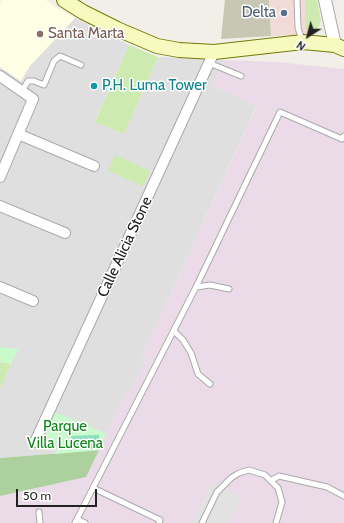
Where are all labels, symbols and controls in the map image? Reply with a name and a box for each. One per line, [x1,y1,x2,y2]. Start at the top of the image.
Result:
place label: Delta [242,4,276,22]
marker: Delta [279,8,289,18]
north arrow [288,16,328,56]
place label: Santa Marta [48,25,124,43]
marker: Santa Marta [35,29,45,39]
text: N [294,38,308,54]
place label: P.H. Luma Tower [102,77,207,95]
marker: P.H. Luma Tower [89,81,99,91]
street label: Calle Alicia Stone [94,194,156,300]
park label: Parque Villa Lucena [27,418,103,453]
scale bar [18,481,99,507]
text: 50 m [23,488,51,503]

